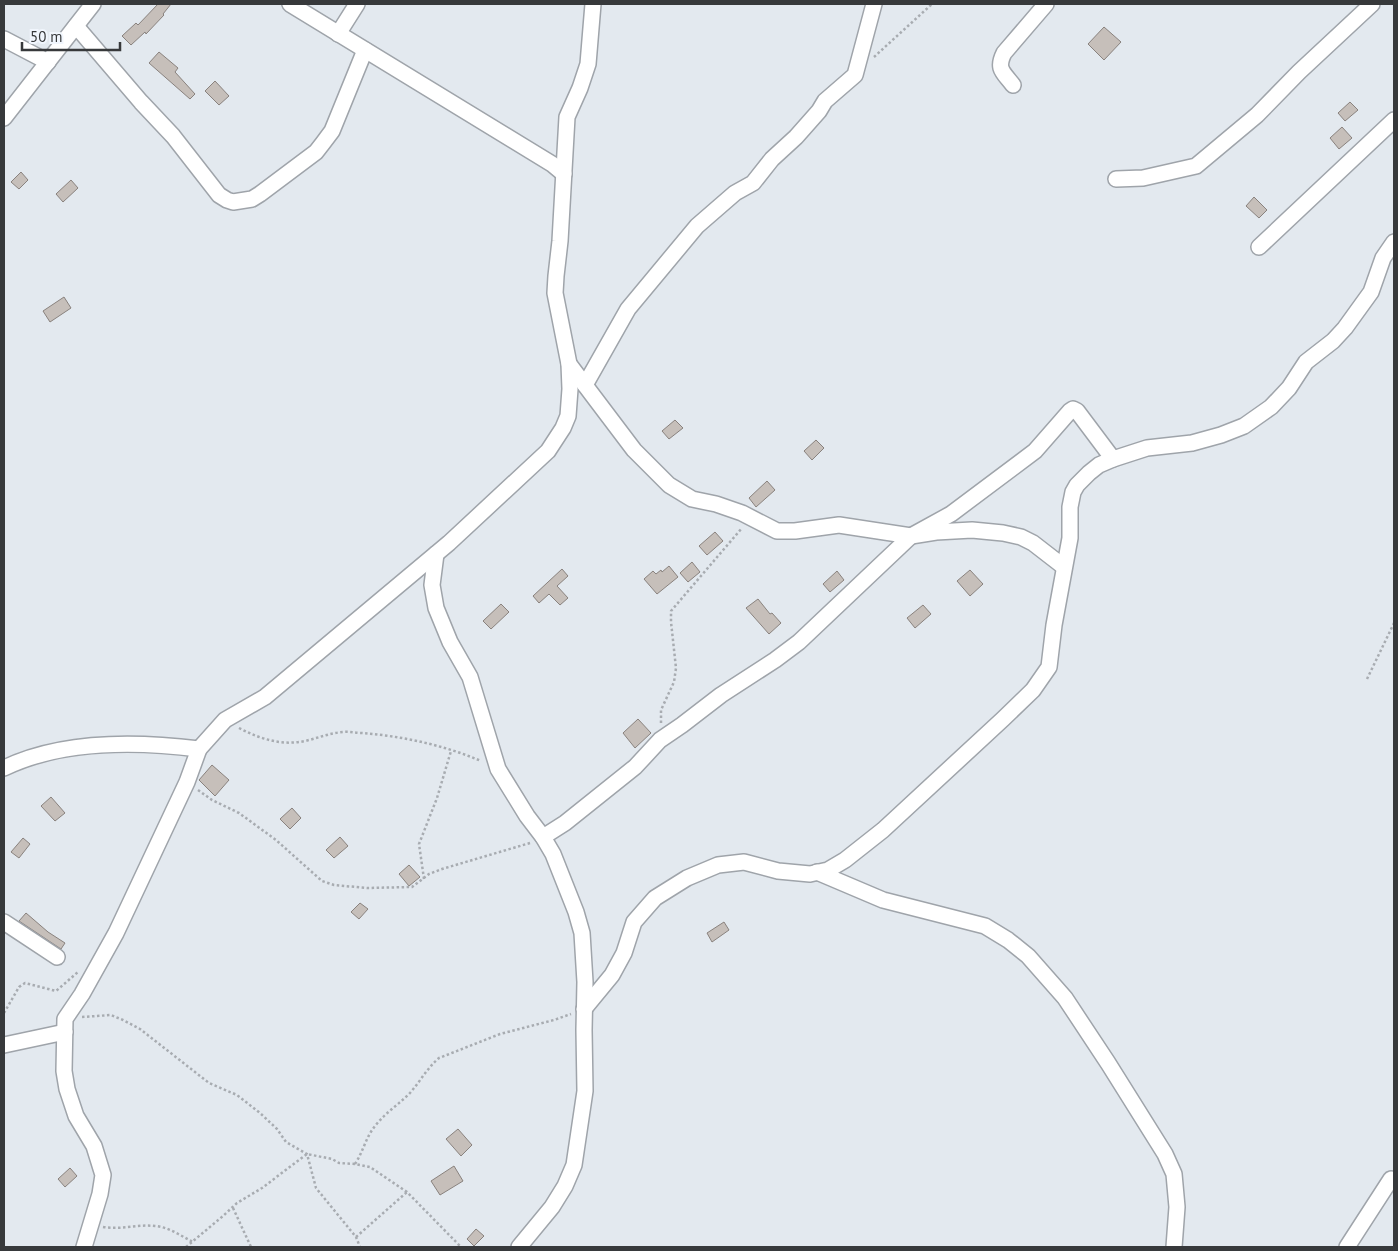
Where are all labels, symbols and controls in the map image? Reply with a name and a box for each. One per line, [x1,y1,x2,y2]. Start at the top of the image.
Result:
scale bar [22,20,120,52]
text: 50 m [30,27,63,46]

